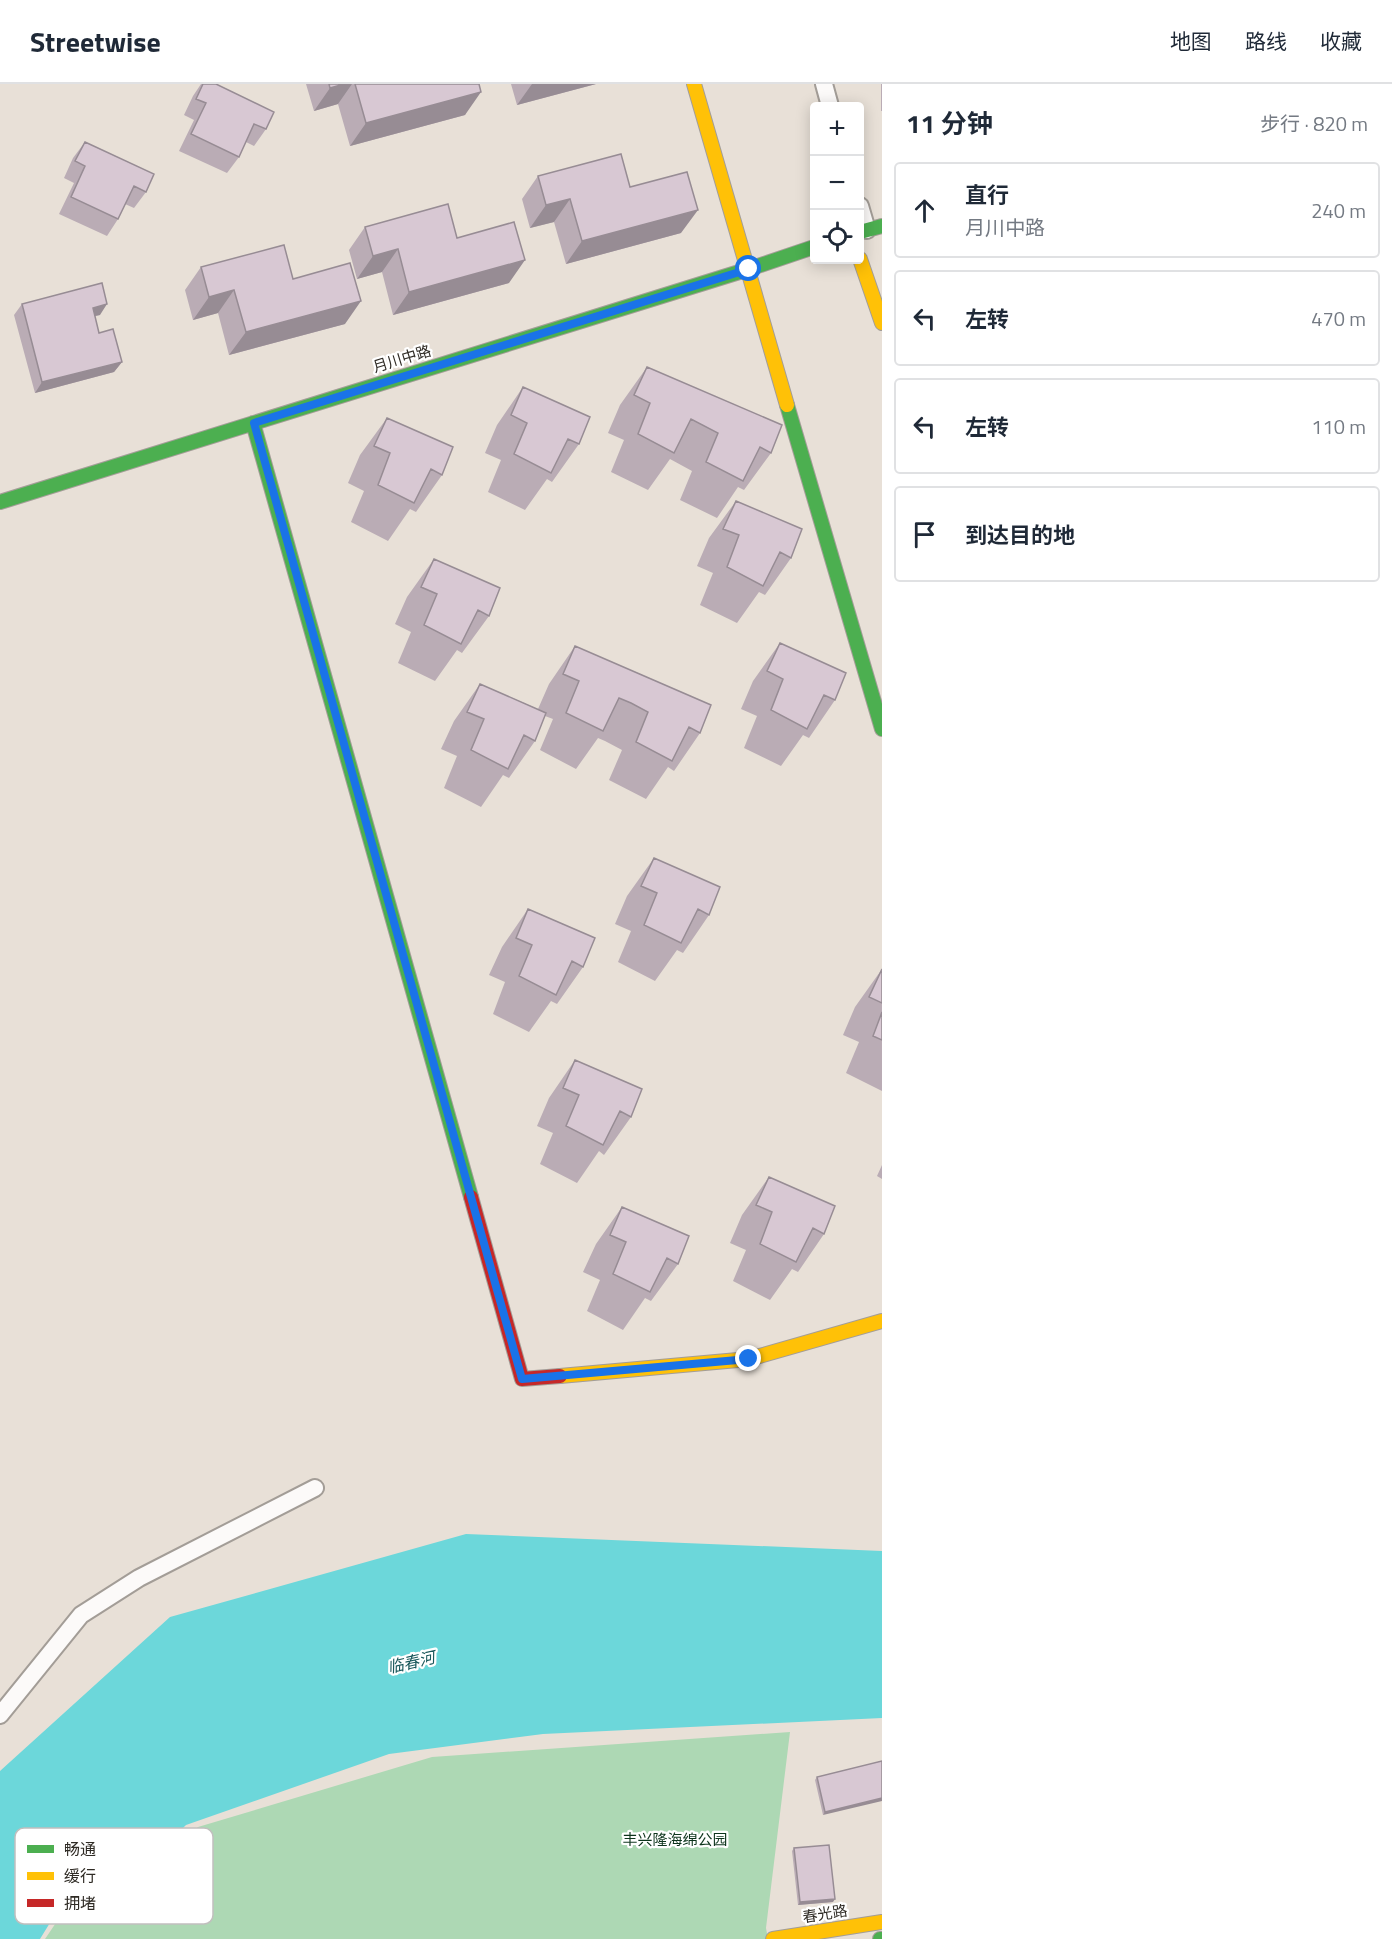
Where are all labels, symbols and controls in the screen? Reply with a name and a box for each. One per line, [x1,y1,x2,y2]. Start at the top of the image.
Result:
text: Streetwise [30,20,161,63]
text: 地图 [1170,25,1212,57]
text: 路线 [1245,25,1287,57]
text: 收藏 [1320,25,1362,57]
map controls [810,102,864,264]
button: + [810,102,864,156]
text: 11 分钟 [906,104,993,143]
text: 步行 · 820 m [1260,108,1368,139]
button: − [810,156,864,210]
text: 直行 [965,178,1009,212]
icon: ahead [908,194,941,227]
text: 240 m [1311,195,1366,226]
button: locate [810,210,864,264]
text: 月川中路 [965,212,1045,243]
route start [735,255,761,281]
icon: left [908,302,941,335]
text: 左转 [965,302,1009,336]
text: 470 m [1311,303,1366,334]
street label: 月川中路 [370,339,434,378]
icon: left [908,410,941,443]
text: 左转 [965,410,1009,444]
text: 110 m [1311,411,1366,442]
icon: arrive [908,518,941,551]
text: 到达目的地 [965,518,1075,552]
route end [735,1345,761,1371]
water label: 临春河 [385,1644,440,1679]
legend [15,1828,213,1924]
park label: 丰兴隆海绵公园 [622,1828,728,1851]
text: 畅通 [64,1837,96,1861]
text: 缓行 [64,1864,96,1888]
text: 拥堵 [64,1891,96,1915]
street label: 春光路 [801,1899,849,1928]

